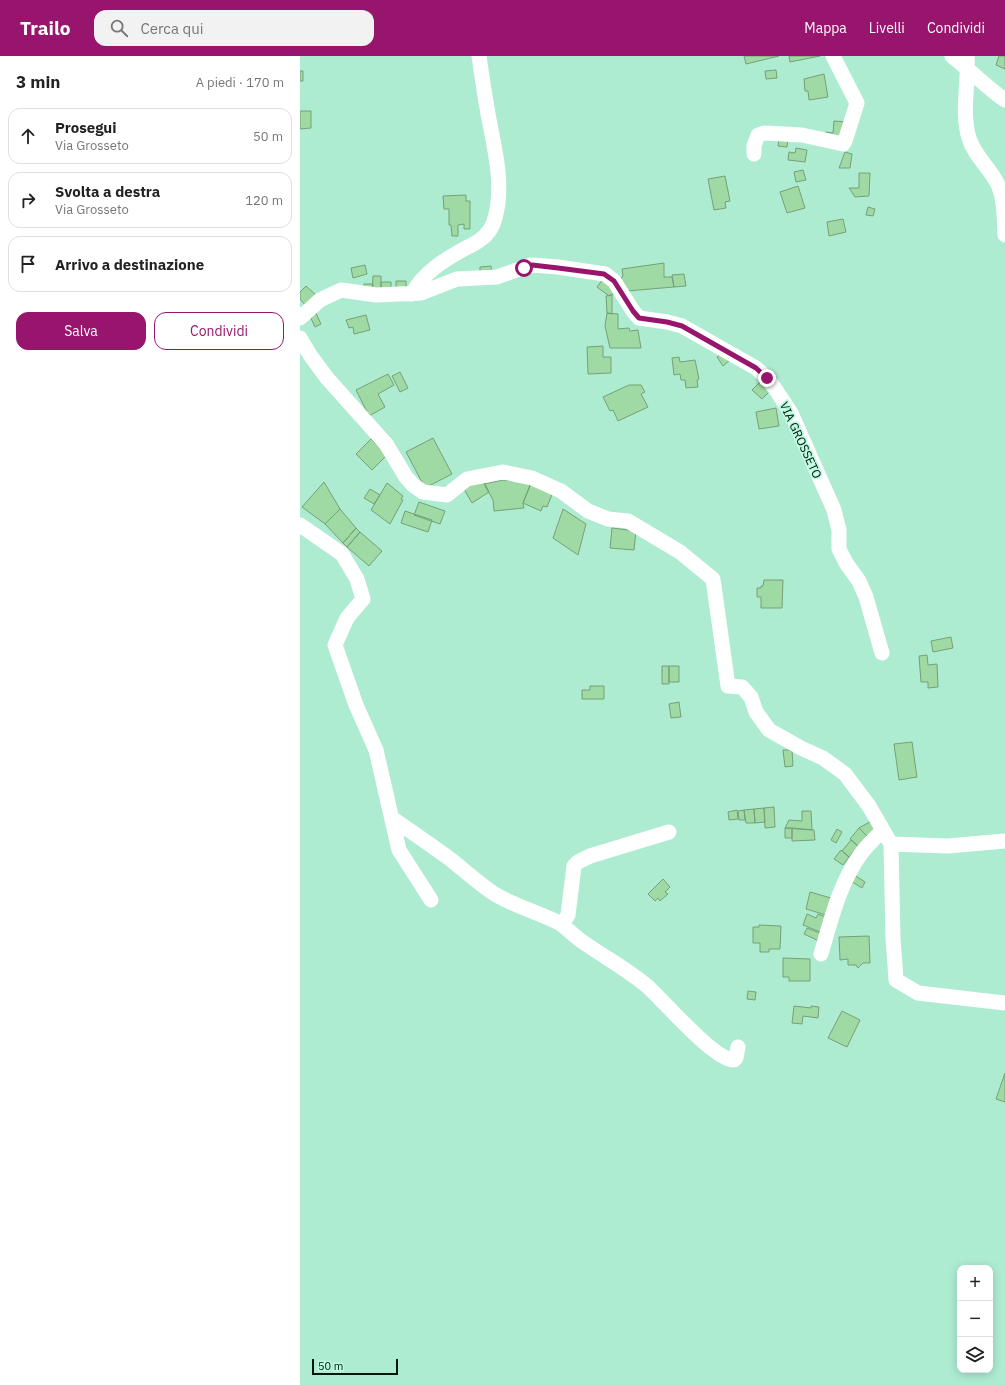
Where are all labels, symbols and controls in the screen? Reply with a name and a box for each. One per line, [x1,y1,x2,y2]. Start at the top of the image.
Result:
search box [94,10,374,46]
text: Trailo [20,16,70,40]
icon: search [108,17,130,39]
text: Cerca qui [140,19,203,38]
text: Mappa [804,19,847,37]
text: Livelli [869,19,905,37]
text: Condividi [927,19,985,37]
text: 3 min [16,71,60,93]
text: A piedi · 170 m [196,74,284,91]
text: Prosegui [55,118,117,137]
icon: ahead [17,125,39,147]
text: 50 m [253,128,283,145]
text: Via Grosseto [55,137,129,154]
text: Svolta a destra [55,182,160,201]
icon: right [17,189,39,211]
text: 120 m [245,192,283,209]
text: Via Grosseto [55,201,129,218]
icon: arrive [17,253,39,275]
text: Arrivo a destinazione [55,255,204,274]
route start [515,259,533,277]
button: Salva [16,312,146,350]
button: Condividi [154,312,284,350]
route end [758,369,776,387]
street label: VIA GROSSETO [777,399,825,481]
map controls [957,1265,993,1373]
button: + [957,1265,993,1301]
button: − [957,1301,993,1337]
button: layers [957,1337,993,1373]
scale bar [312,1357,398,1376]
text: 50 m [318,1359,343,1373]

